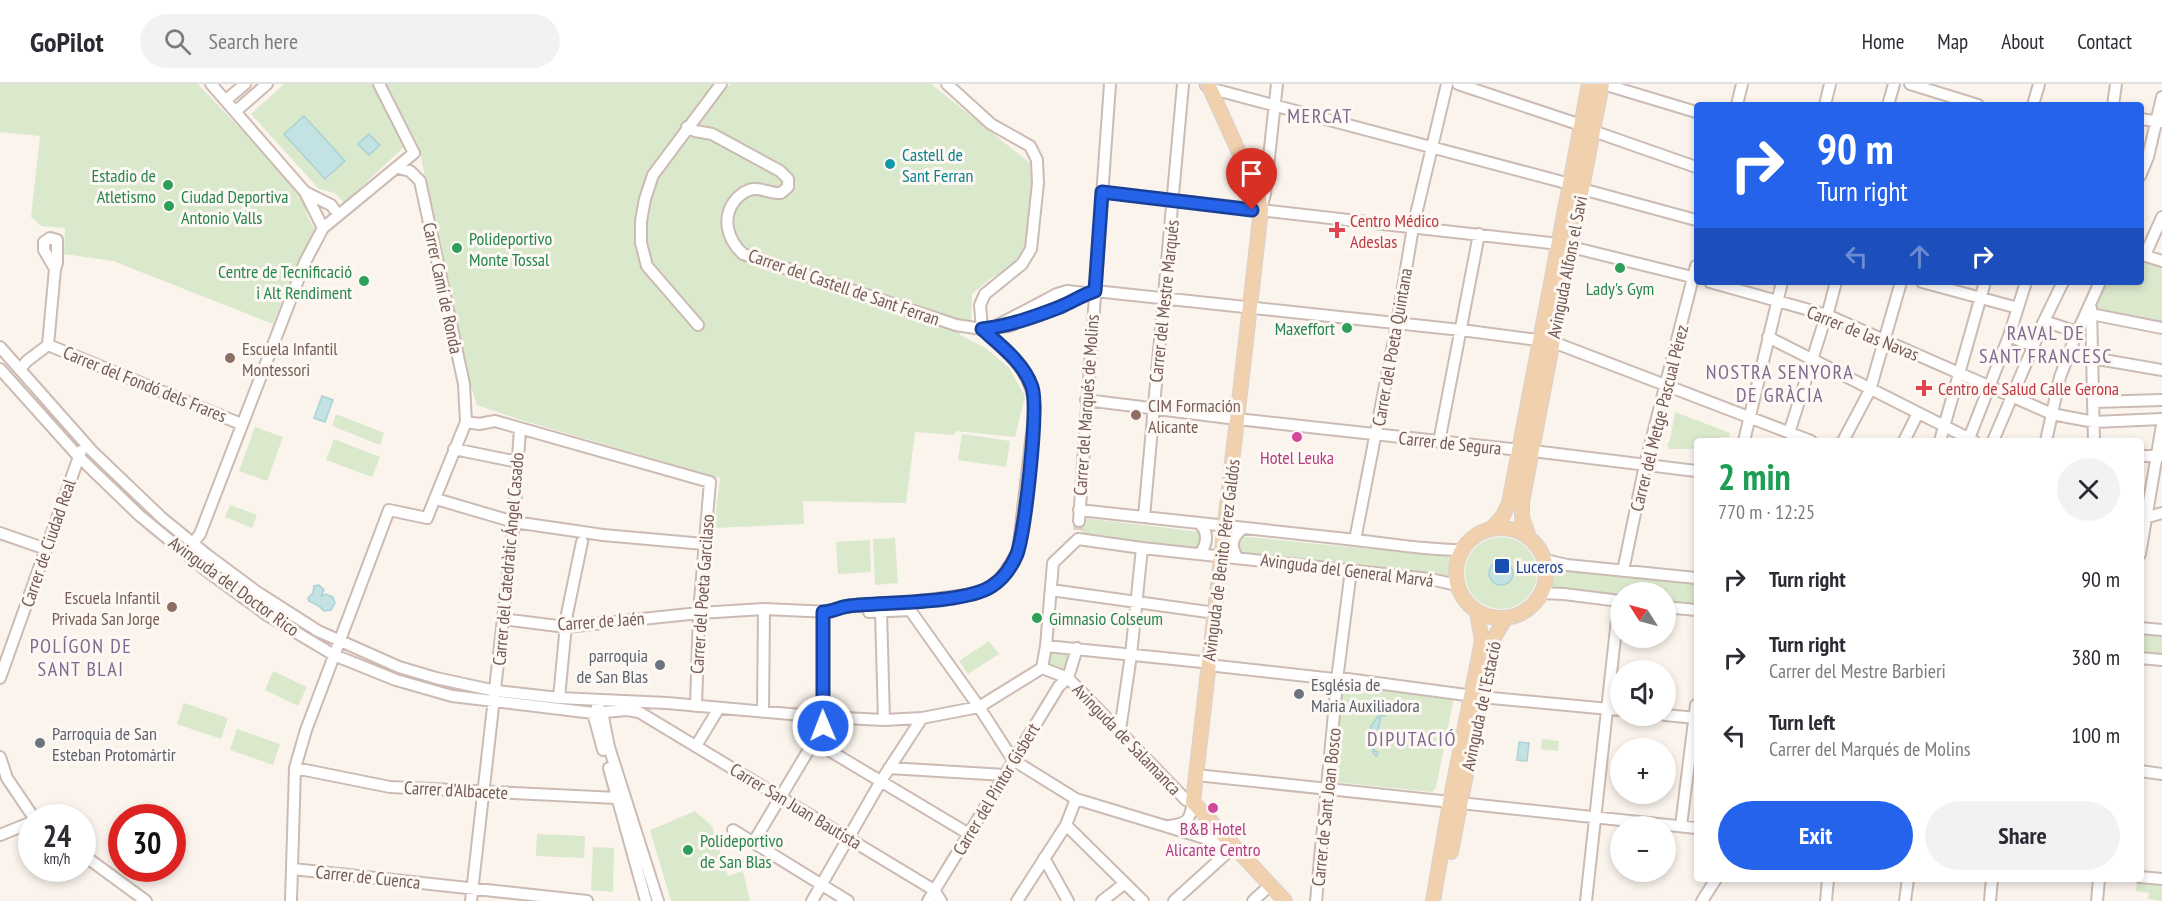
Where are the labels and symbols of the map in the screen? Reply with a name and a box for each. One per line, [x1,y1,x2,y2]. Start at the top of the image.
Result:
district label: MERCAT [1287,103,1353,129]
place label: Castell de Sant Ferran [902,143,973,187]
pin [1226,148,1277,210]
marker: Castell de Sant Ferran [883,157,897,171]
place label: Estadio de Atletismo [92,164,156,208]
marker: Estadio de Atletismo [161,178,175,192]
place label: Ciudad Deportiva Antonio Valls [181,185,288,229]
street label: Avinguda Alfons el Savi [1542,194,1592,340]
marker: Ciudad Deportiva Antonio Valls [162,199,176,213]
place label: Centro Médico Adeslas [1350,209,1439,253]
street label: Carrer del Mestre Marqués [1144,219,1184,383]
street label: Carrer Camí de Ronda [418,220,468,356]
marker: Centro Médico Adeslas [1328,221,1346,239]
place label: Polideportivo Monte Tossal [469,227,553,271]
marker: Polideportivo Monte Tossal [450,241,464,255]
street label: Carrer del Castell de Sant Ferran [745,243,943,331]
place label: Centre de Tecnificació i Alt Rendiment [218,260,352,304]
marker: Lady's Gym [1613,261,1627,275]
street label: Carrer del Poeta Quintana [1367,266,1417,428]
marker: Centre de Tecnificació i Alt Rendiment [357,274,371,288]
place label: Lady's Gym [1586,277,1654,300]
street label: Carrer de las Navas [1804,300,1922,366]
street label: Carrer del Marqués de Molins [1068,314,1104,496]
place label: Maxeffort [1275,317,1335,340]
district label: RAVAL DE SANT FRANCESC [1979,320,2113,369]
marker: Maxeffort [1340,321,1354,335]
street label: Carrer del Metge Pascual Pérez [1625,322,1693,514]
place label: Escuela Infantil Montessori [242,337,338,381]
street label: Carrer del Fondó dels Frares [60,341,230,427]
marker: Escuela Infantil Montessori [223,351,237,365]
district label: NOSTRA SENYORA DE GRÀCIA [1706,359,1854,408]
place label: Centro de Salud Calle Gerona [1938,377,2119,400]
marker: Centro de Salud Calle Gerona [1915,379,1933,397]
place label: CIM Formación Alicante [1148,394,1241,438]
marker: CIM Formación Alicante [1129,408,1143,422]
street label: Carrer de Segura [1398,426,1502,460]
marker: Hotel Leuka [1290,430,1304,444]
place label: Hotel Leuka [1260,446,1334,469]
street label: Carrer del Catedràtic Ángel Casado [487,451,529,667]
street label: Avinguda de Benito Pérez Galdós [1197,458,1245,662]
street label: Carrer de Ciudad Real [15,475,81,610]
street label: Carrer del Poeta Garcilaso [685,513,719,675]
street label: Avinguda del Doctor Rico [164,531,304,641]
street label: Avinguda del General Marvá [1259,548,1435,592]
place label: Luceros [1516,555,1563,578]
marker: Luceros [1493,557,1511,575]
north arrow [1610,582,1676,648]
place label: Escuela Infantil Privada San Jorge [52,586,161,630]
marker: Escuela Infantil Privada San Jorge [165,600,179,614]
street label: Carrer de Jaén [557,606,645,636]
place label: Gimnasio Colseum [1049,607,1163,630]
marker: Gimnasio Colseum [1030,611,1044,625]
district label: POLÍGON DE SANT BLAI [30,633,132,682]
street label: Avinguda de l'Estació [1456,639,1506,773]
place label: parroquia de San Blas [576,644,648,688]
marker: parroquia de San Blas [653,658,667,672]
place label: Església de Maria Auxiliadora [1311,673,1420,717]
street label: Avinguda de Salamanca [1068,678,1186,800]
marker: Església de Maria Auxiliadora [1292,687,1306,701]
position arrow [791,694,855,758]
street label: Carrer del Pintor Gisbert [947,719,1045,859]
place label: Parroquia de San Esteban Protomártir [52,722,176,766]
street label: Carrer de Sant Joan Bosco [1306,726,1346,887]
district label: DIPUTACIÓ [1367,726,1457,752]
marker: Parroquia de San Esteban Protomártir [33,736,47,750]
street label: Carrer San Juan Bautista [726,758,866,854]
street label: Carrer d'Albacete [403,776,509,804]
marker: B&B Hotel Alicante Centro [1206,801,1220,815]
speed limit sign: 30 [108,804,186,882]
place label: B&B Hotel Alicante Centro [1166,817,1261,861]
place label: Polideportivo de San Blas [700,829,784,873]
marker: Polideportivo de San Blas [681,843,695,857]
street label: Carrer de Cuenca [315,860,421,894]

